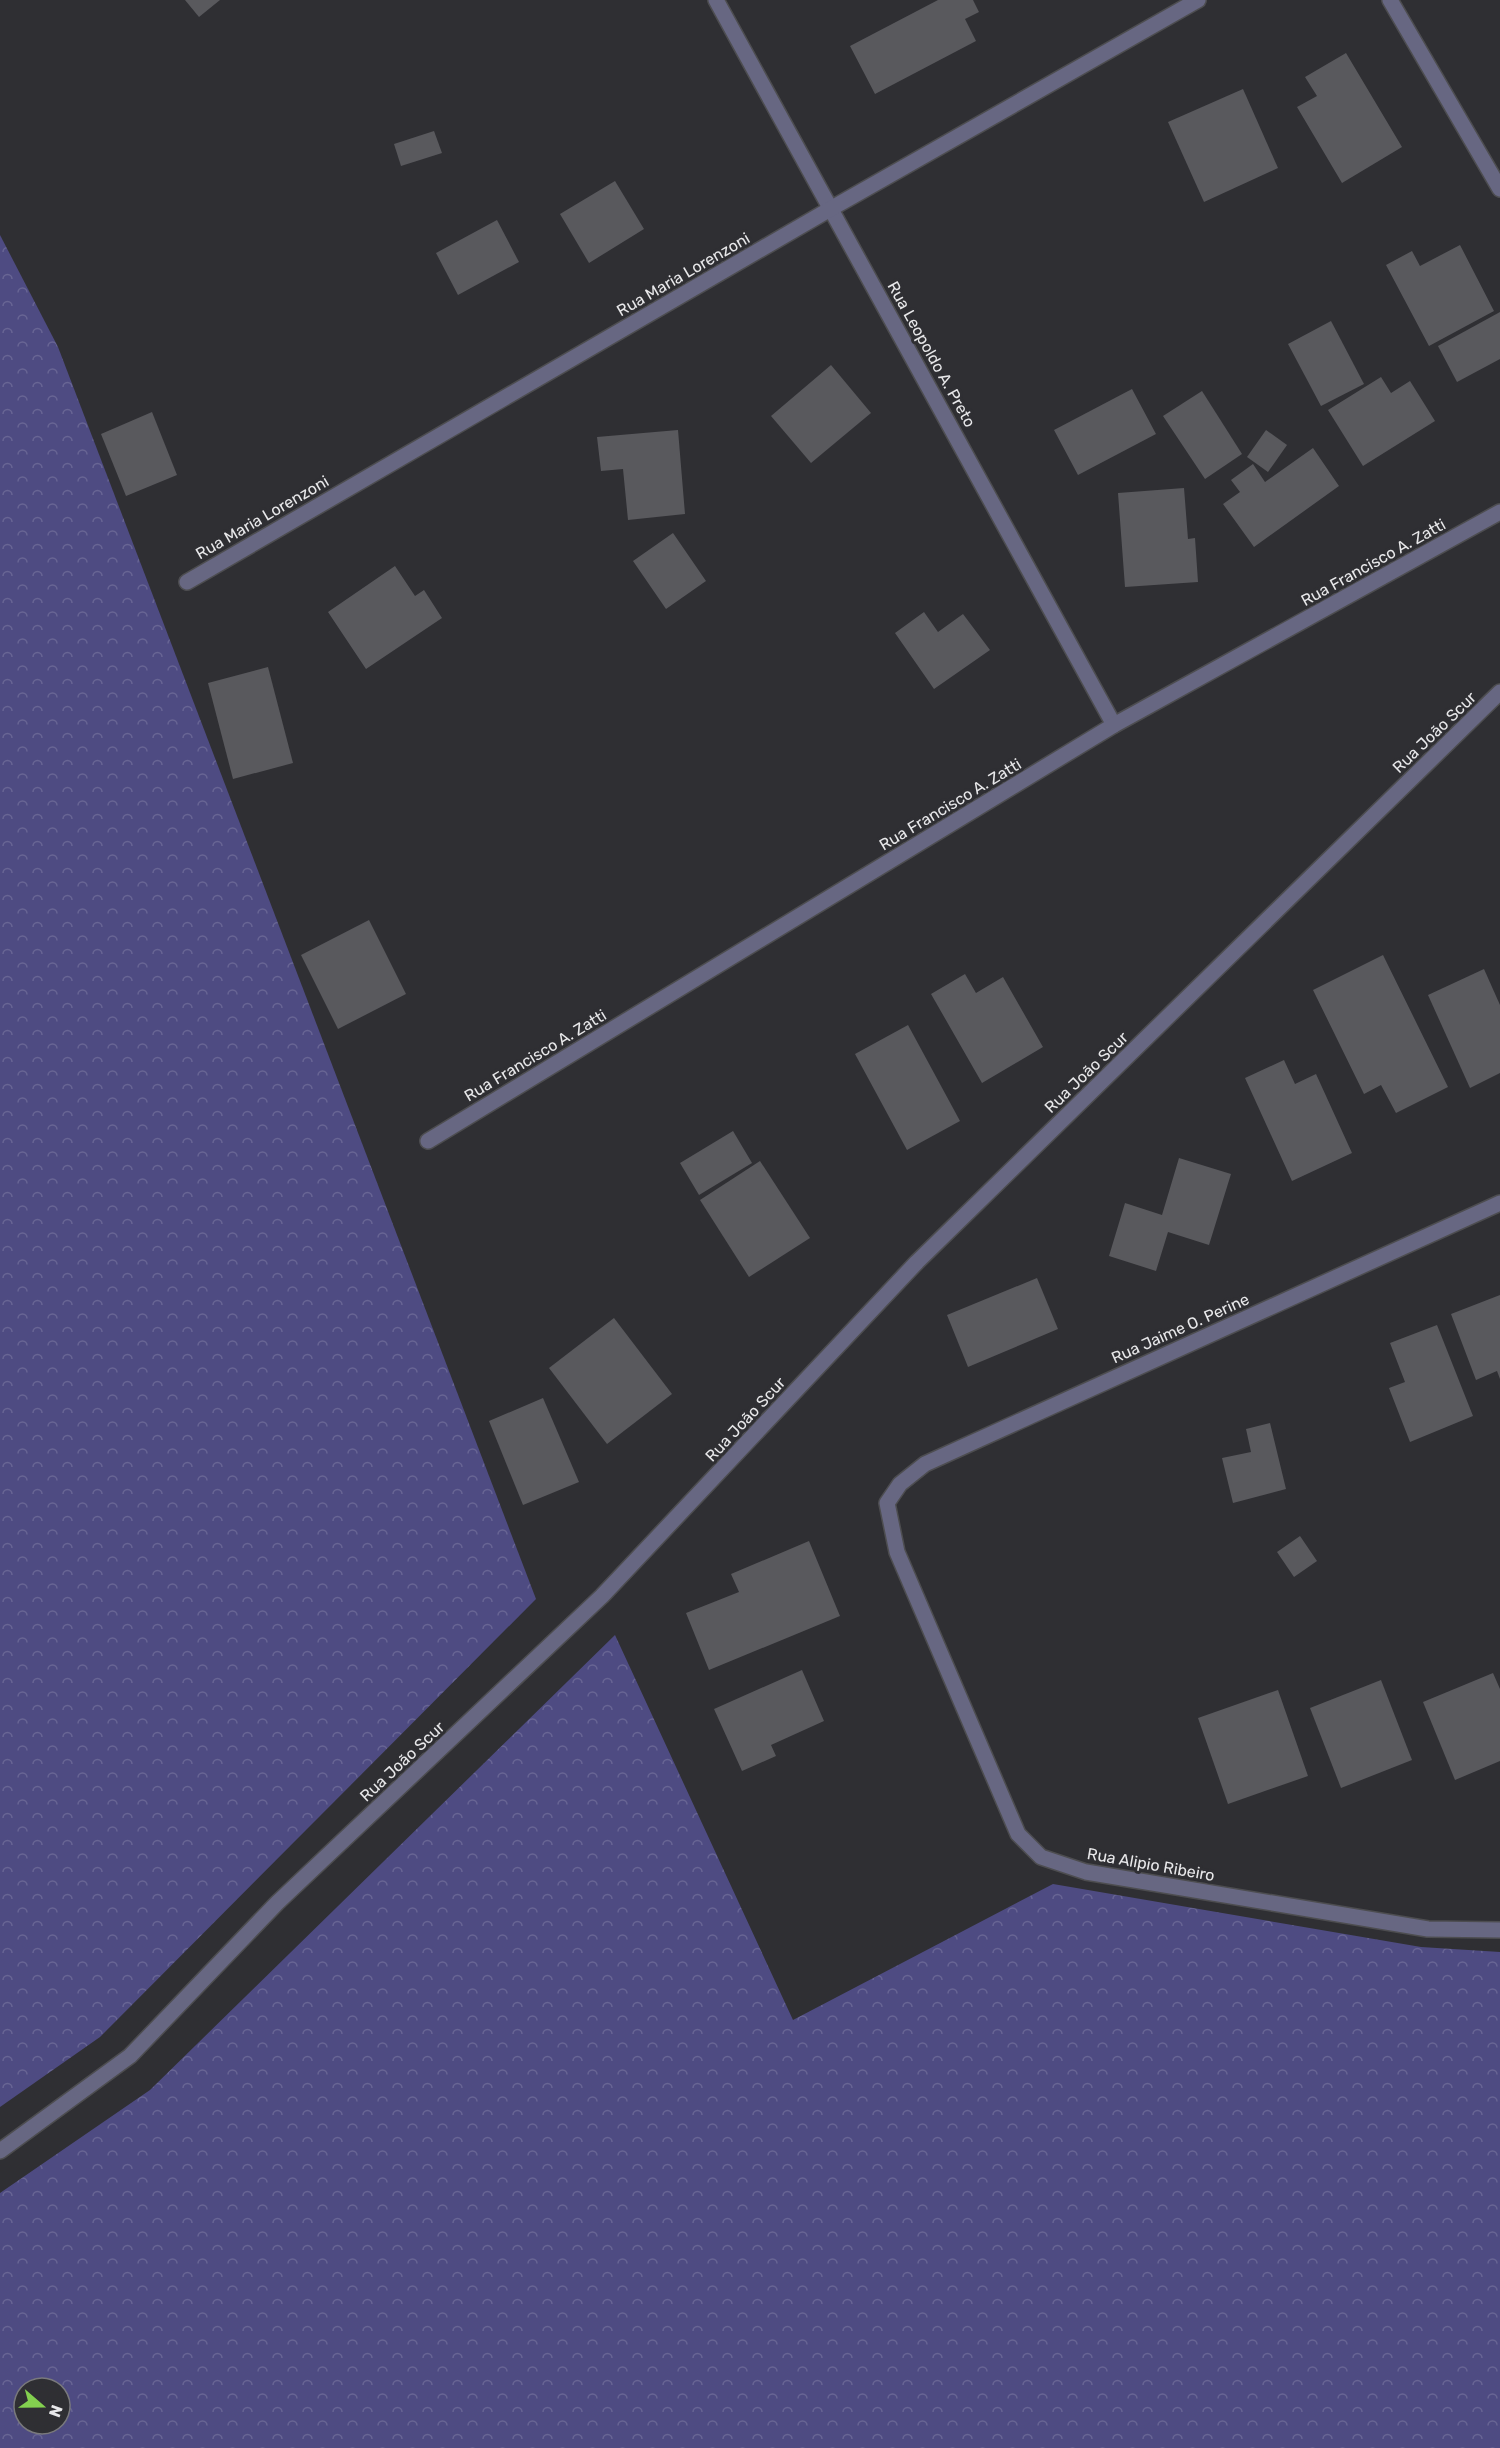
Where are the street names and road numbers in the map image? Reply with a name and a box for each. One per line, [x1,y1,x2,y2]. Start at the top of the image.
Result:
street label: Rua Maria Lorenzoni [613,229,753,320]
street label: Rua Leopoldo A. Preto [884,278,980,431]
street label: Rua Maria Lorenzoni [192,472,332,563]
street label: Rua Francisco A. Zatti [1298,515,1449,610]
street label: Rua João Scur [1389,688,1480,777]
street label: Rua Francisco A. Zatti [876,754,1025,854]
street label: Rua Francisco A. Zatti [461,1005,610,1105]
street label: Rua João Scur [1041,1028,1132,1117]
street label: Rua Jaime O. Perine [1108,1289,1252,1367]
street label: Rua João Scur [701,1373,789,1466]
street label: Rua João Scur [356,1717,449,1805]
street label: Rua Alipio Ribeiro [1086,1844,1216,1885]

